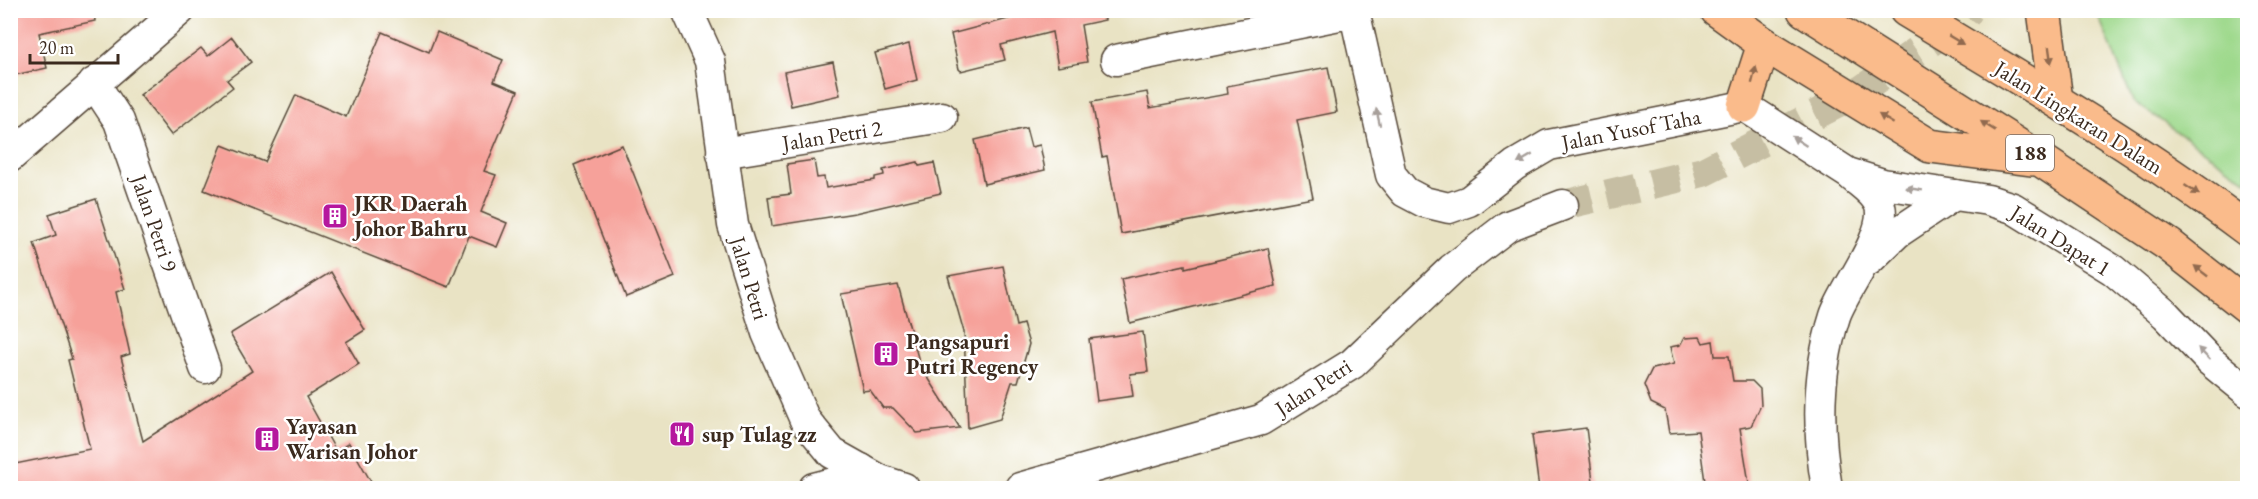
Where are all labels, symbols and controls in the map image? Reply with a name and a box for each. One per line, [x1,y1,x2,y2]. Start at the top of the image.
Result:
scale bar [30,27,118,65]
one-way arrow [1948,35,1964,46]
text: 20 m [39,36,74,59]
one-way arrow [2045,46,2054,65]
street label: Jalan Lingkaran Dalam [1987,53,2168,181]
one-way arrow [1750,66,1760,84]
street label: Jalan Yusof Taha [1557,102,1703,158]
one-way arrow [1373,108,1382,127]
street label: Jalan Petri 2 [778,113,884,158]
one-way arrow [1878,114,1894,125]
one-way arrow [1980,121,1996,132]
road number: 188 [2006,135,2054,171]
one-way arrow [1790,136,1807,147]
one-way arrow [1517,154,1534,164]
street label: Jalan Petri 9 [124,169,185,276]
one-way arrow [1905,184,1924,193]
one-way arrow [2184,184,2200,195]
place label: JKR Daerah Johor Bahru [352,189,468,243]
street label: Jalan Dapat 1 [2003,197,2116,283]
building icon: JKR Daerah Johor Bahru [320,201,350,231]
street label: Jalan Petri [723,231,776,323]
one-way arrow [2194,265,2209,277]
place label: Pangsapuri Putri Regency [906,327,1039,381]
building icon: Pangsapuri Putri Regency [871,339,901,369]
one-way arrow [2197,347,2211,361]
street label: Jalan Petri [1268,352,1357,424]
place label: Yayasan Warisan Johor [286,412,418,466]
restaurant icon: sup Tulag zz [667,419,697,449]
place label: sup Tulag zz [702,420,817,449]
building icon: Yayasan Warisan Johor [252,424,282,454]

